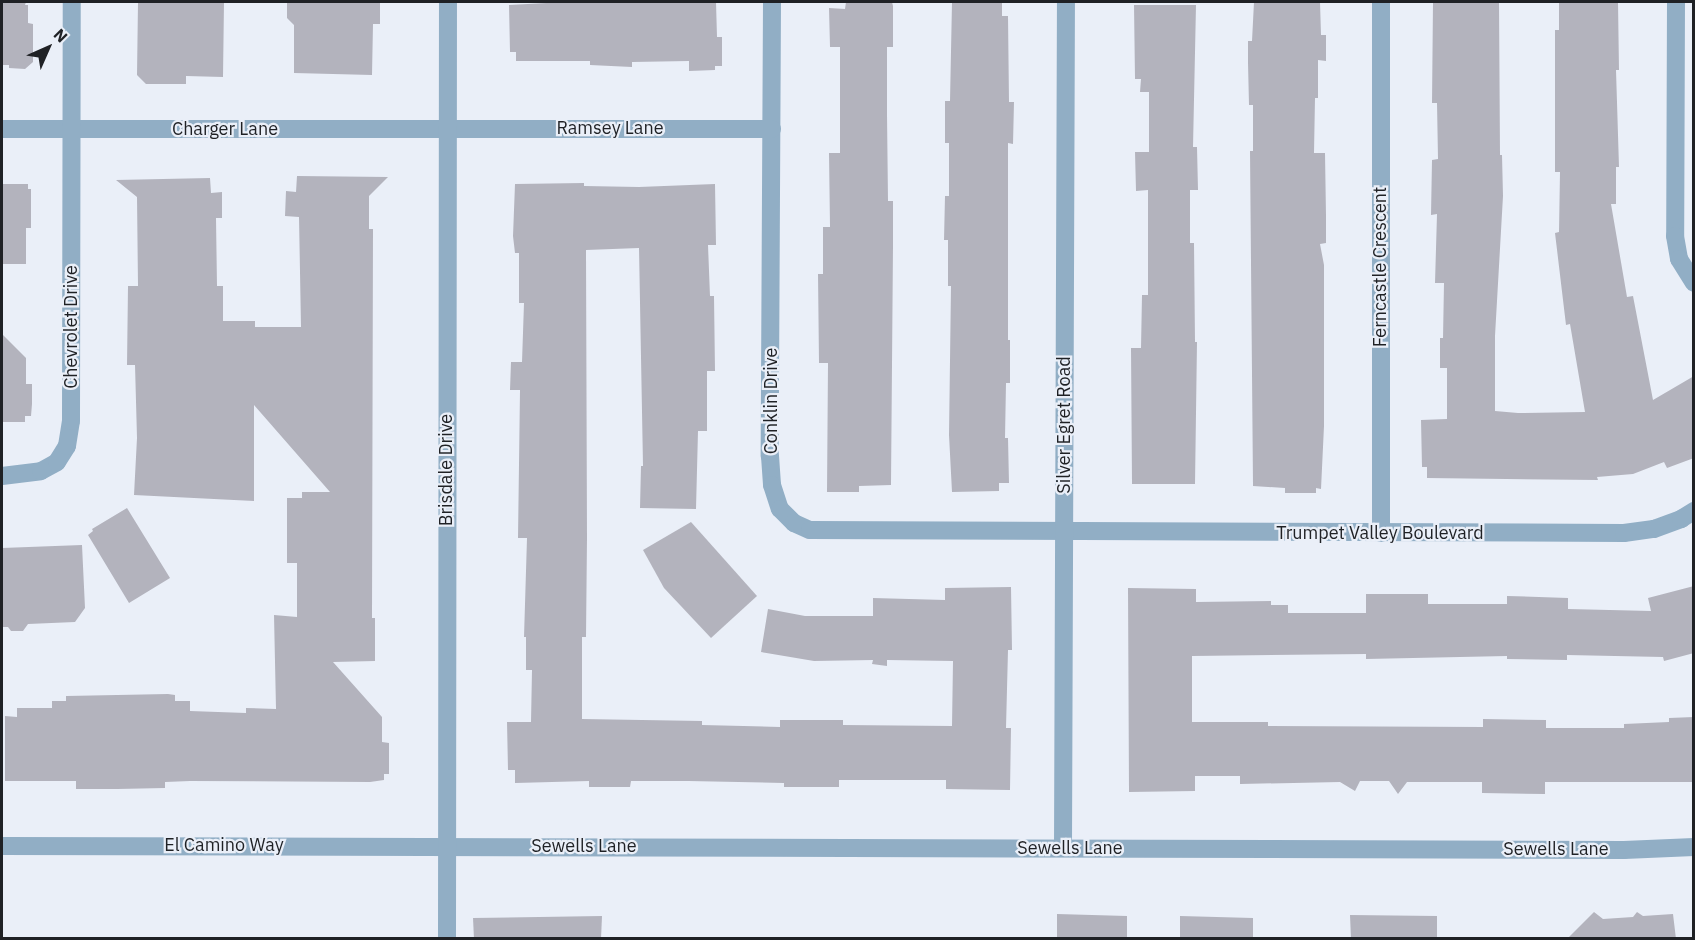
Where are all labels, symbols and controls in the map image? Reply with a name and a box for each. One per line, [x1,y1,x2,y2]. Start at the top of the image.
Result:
north arrow [18,18,78,78]
text: N [50,24,72,46]
street label: Ramsey Lane [556,117,664,139]
street label: Charger Lane [172,118,278,140]
street label: Ferncastle Crescent [1369,187,1391,347]
street label: Chevrolet Drive [60,265,82,389]
street label: Conklin Drive [760,348,782,454]
street label: Silver Egret Road [1053,356,1075,494]
street label: Brisdale Drive [435,414,457,526]
street label: Trumpet Valley Boulevard [1276,522,1484,544]
street label: El Camino Way [164,834,284,856]
street label: Sewells Lane [531,835,637,857]
street label: Sewells Lane [1017,837,1123,859]
street label: Sewells Lane [1503,838,1609,860]

